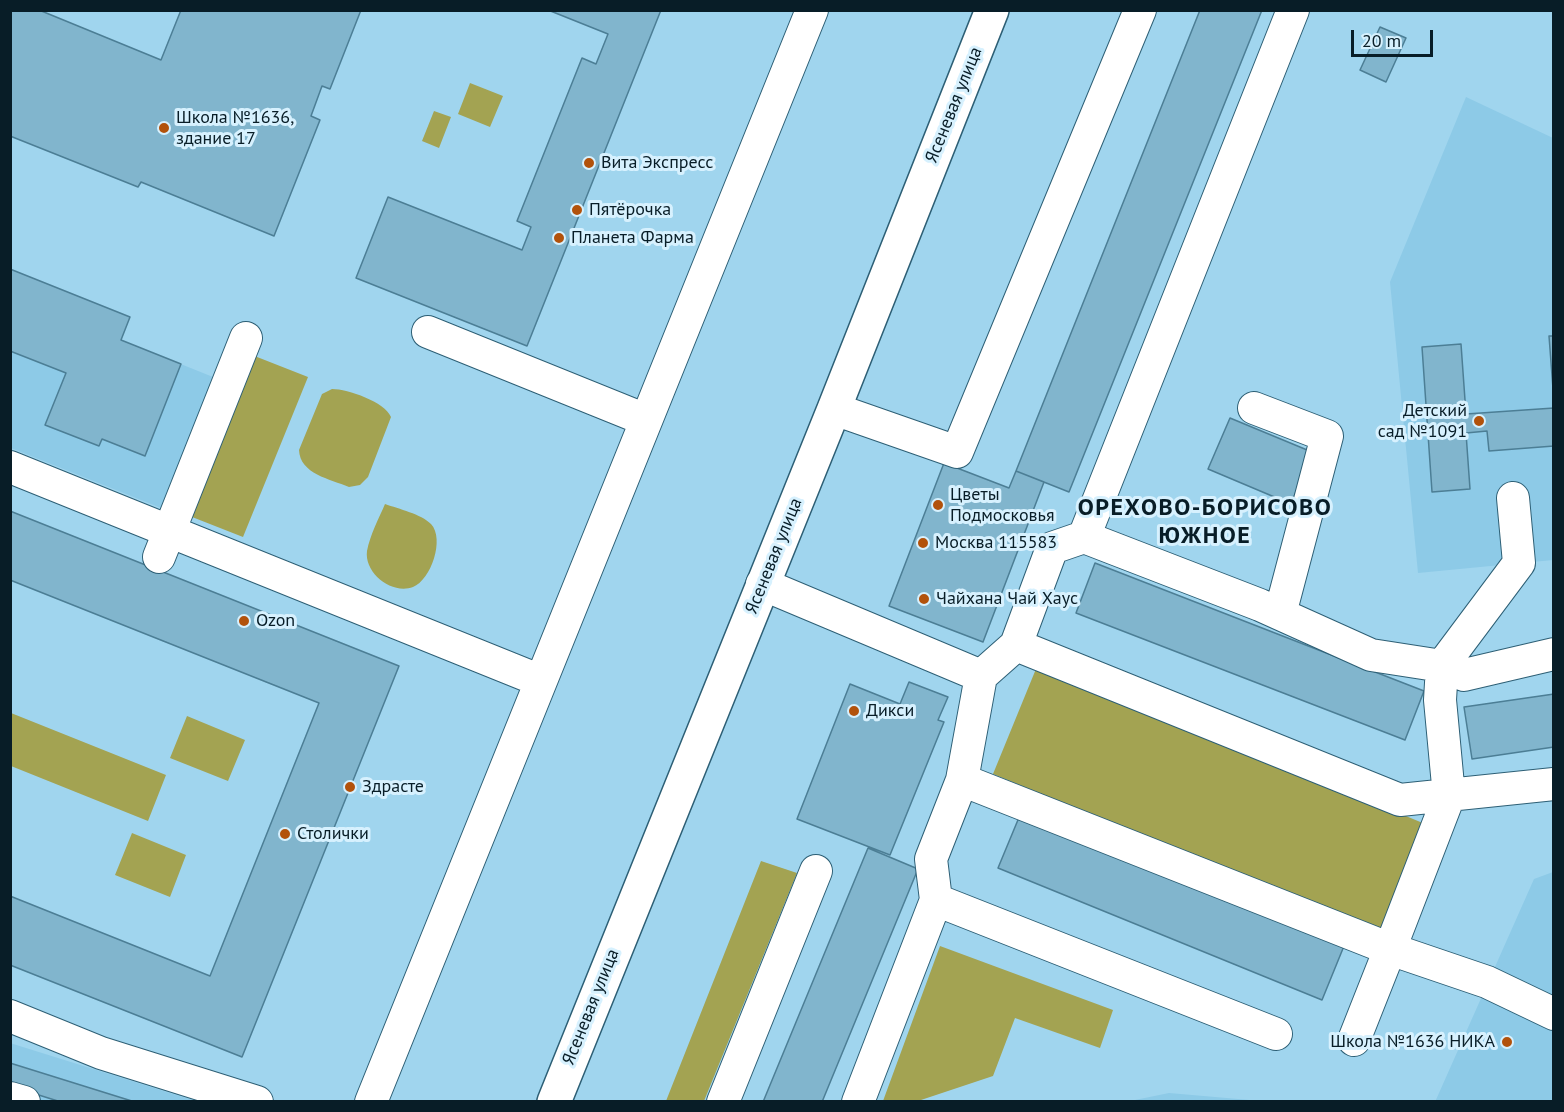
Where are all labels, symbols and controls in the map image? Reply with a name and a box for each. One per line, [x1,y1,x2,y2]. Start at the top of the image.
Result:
scale bar [1354,18,1436,56]
text: 20 m [1362,29,1401,52]
street label: Ясеневая улица [921,44,987,166]
place label: Школа №1636, здание 17 [176,107,294,150]
marker: Школа №1636, здание 17 [157,121,171,135]
place label: Вита Экспресс [601,152,713,174]
marker: Вита Экспресс [582,156,596,170]
place label: Пятёрочка [589,199,671,221]
marker: Пятёрочка [570,203,584,217]
place label: Планета Фарма [571,227,694,249]
marker: Планета Фарма [552,231,566,245]
place label: Детский сад №1091 [1378,400,1467,442]
marker: Детский сад №1091 [1472,414,1486,428]
place label: Цветы Подмосковья [950,484,1054,526]
district label: ОРЕХОВО-БОРИСОВО ЮЖНОЕ [1078,494,1332,550]
street label: Ясеневая улица [741,495,807,617]
marker: Цветы Подмосковья [931,498,945,512]
place label: Москва 115583 [935,532,1057,554]
marker: Москва 115583 [916,536,930,550]
place label: Чайхана Чай Хаус [936,588,1078,610]
marker: Чайхана Чай Хаус [917,592,931,606]
place label: Ozon [256,610,295,632]
marker: Ozon [237,614,251,628]
place label: Дикси [866,700,914,722]
marker: Дикси [847,704,861,718]
place label: Здрасте [362,776,424,798]
marker: Здрасте [343,780,357,794]
place label: Столички [297,823,369,845]
marker: Столички [278,827,292,841]
street label: Ясеневая улица [558,946,624,1068]
place label: Школа №1636 НИКА [1330,1031,1495,1053]
marker: Школа №1636 НИКА [1500,1035,1514,1049]

